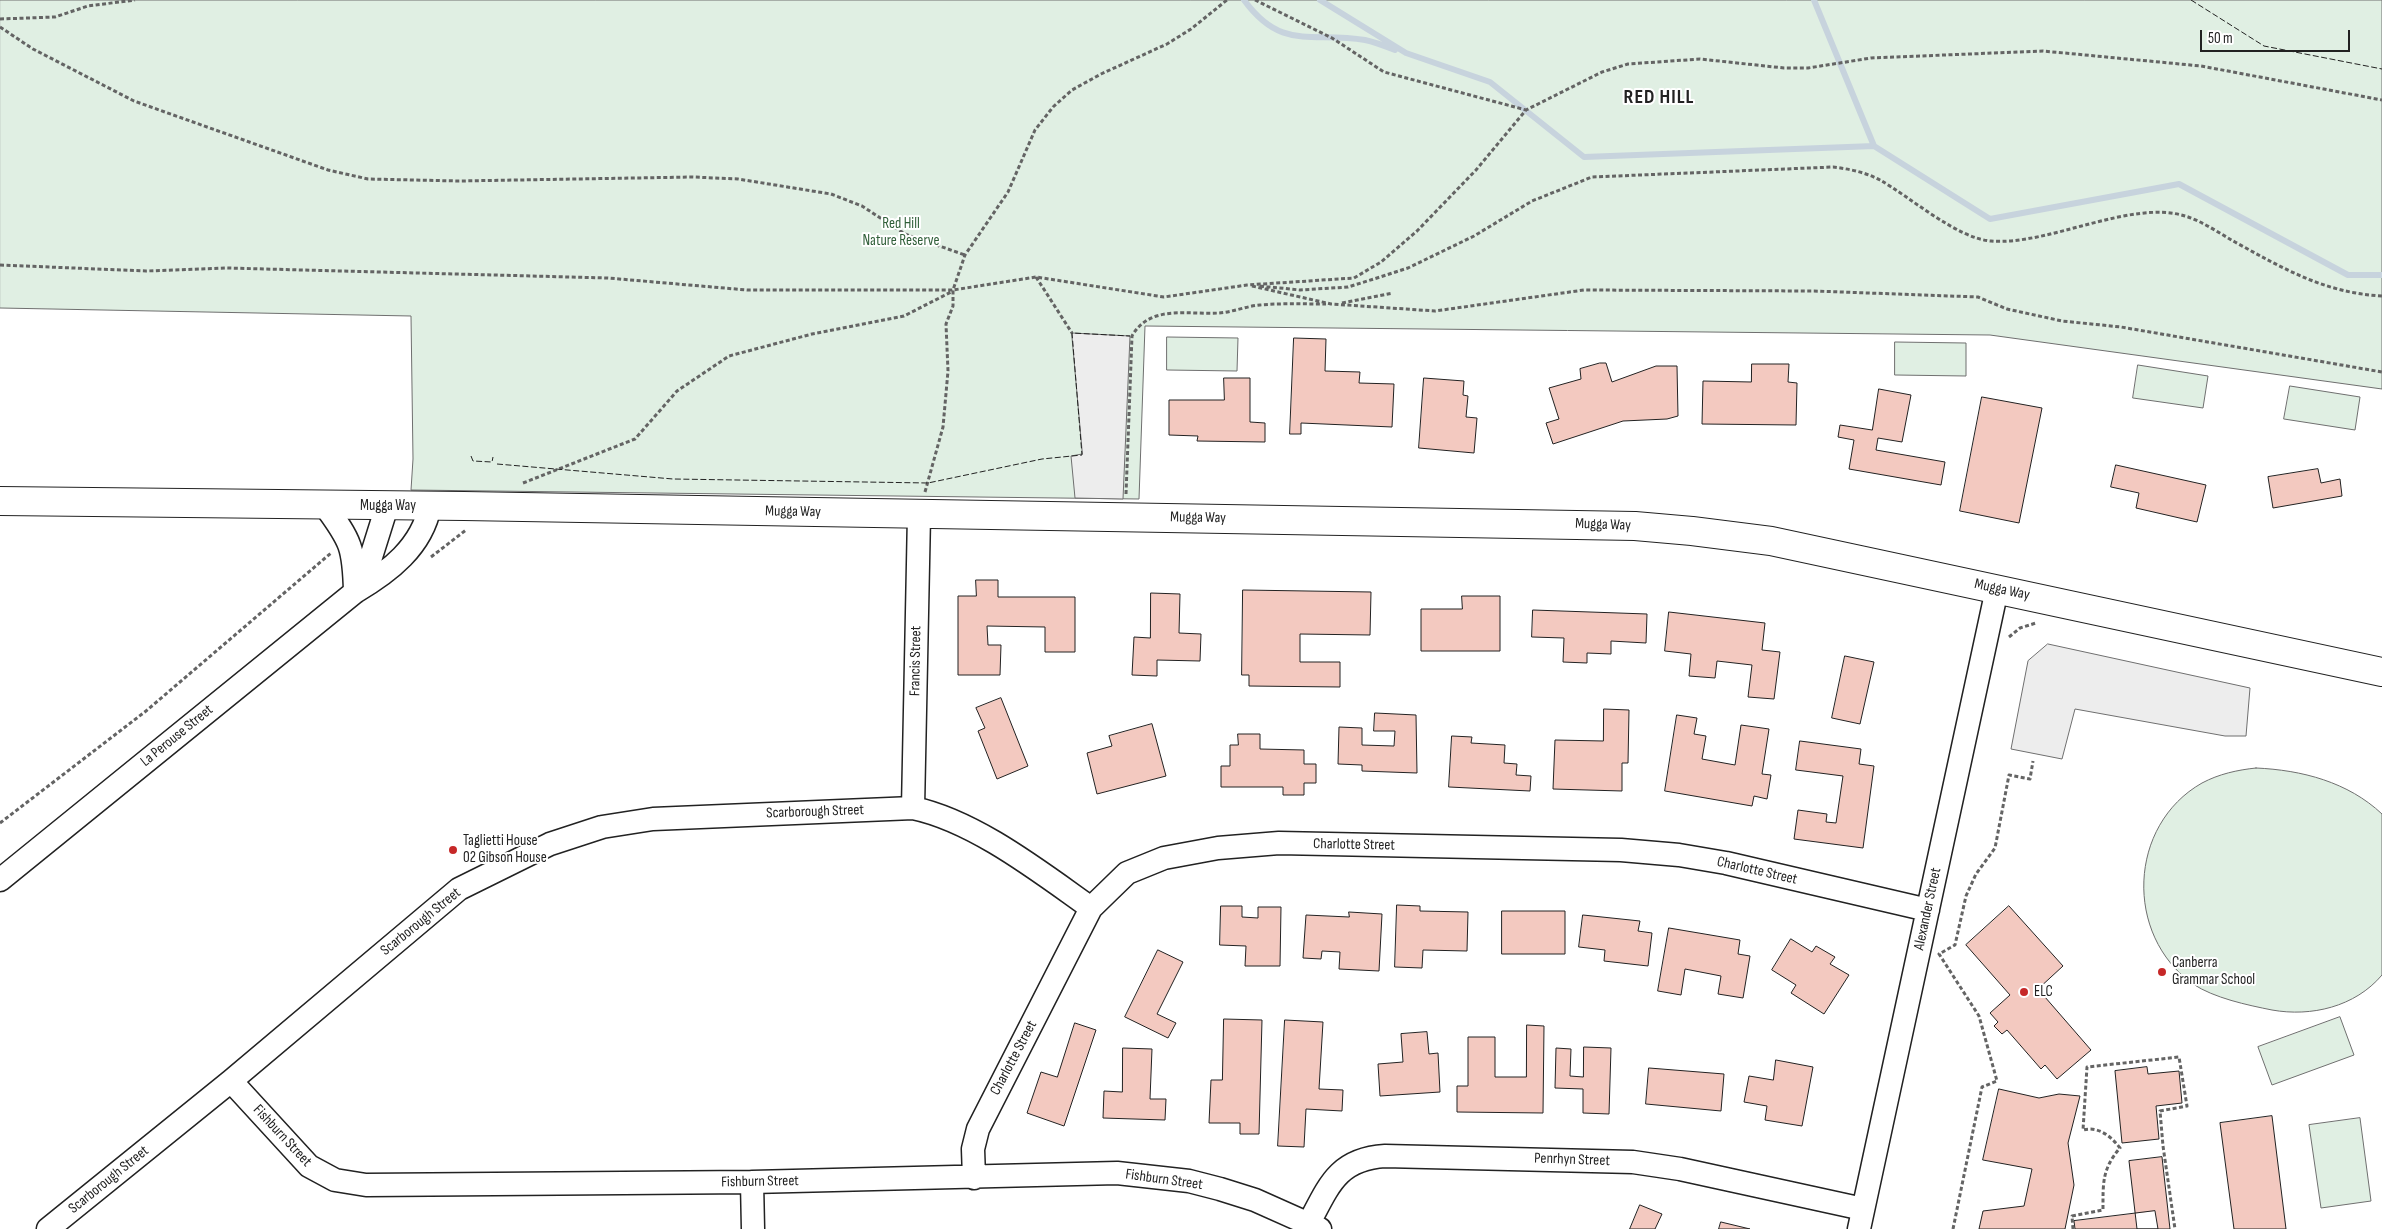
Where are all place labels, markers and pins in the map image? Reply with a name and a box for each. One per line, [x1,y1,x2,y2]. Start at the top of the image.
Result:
place label: Taglietti House 02 Gibson House [463,832,547,867]
marker: Taglietti House 02 Gibson House [447,844,459,856]
place label: Canberra Grammar School [2172,954,2255,989]
marker: Canberra Grammar School [2156,966,2168,978]
place label: ELC [2034,983,2053,1001]
marker: ELC [2018,986,2030,998]

